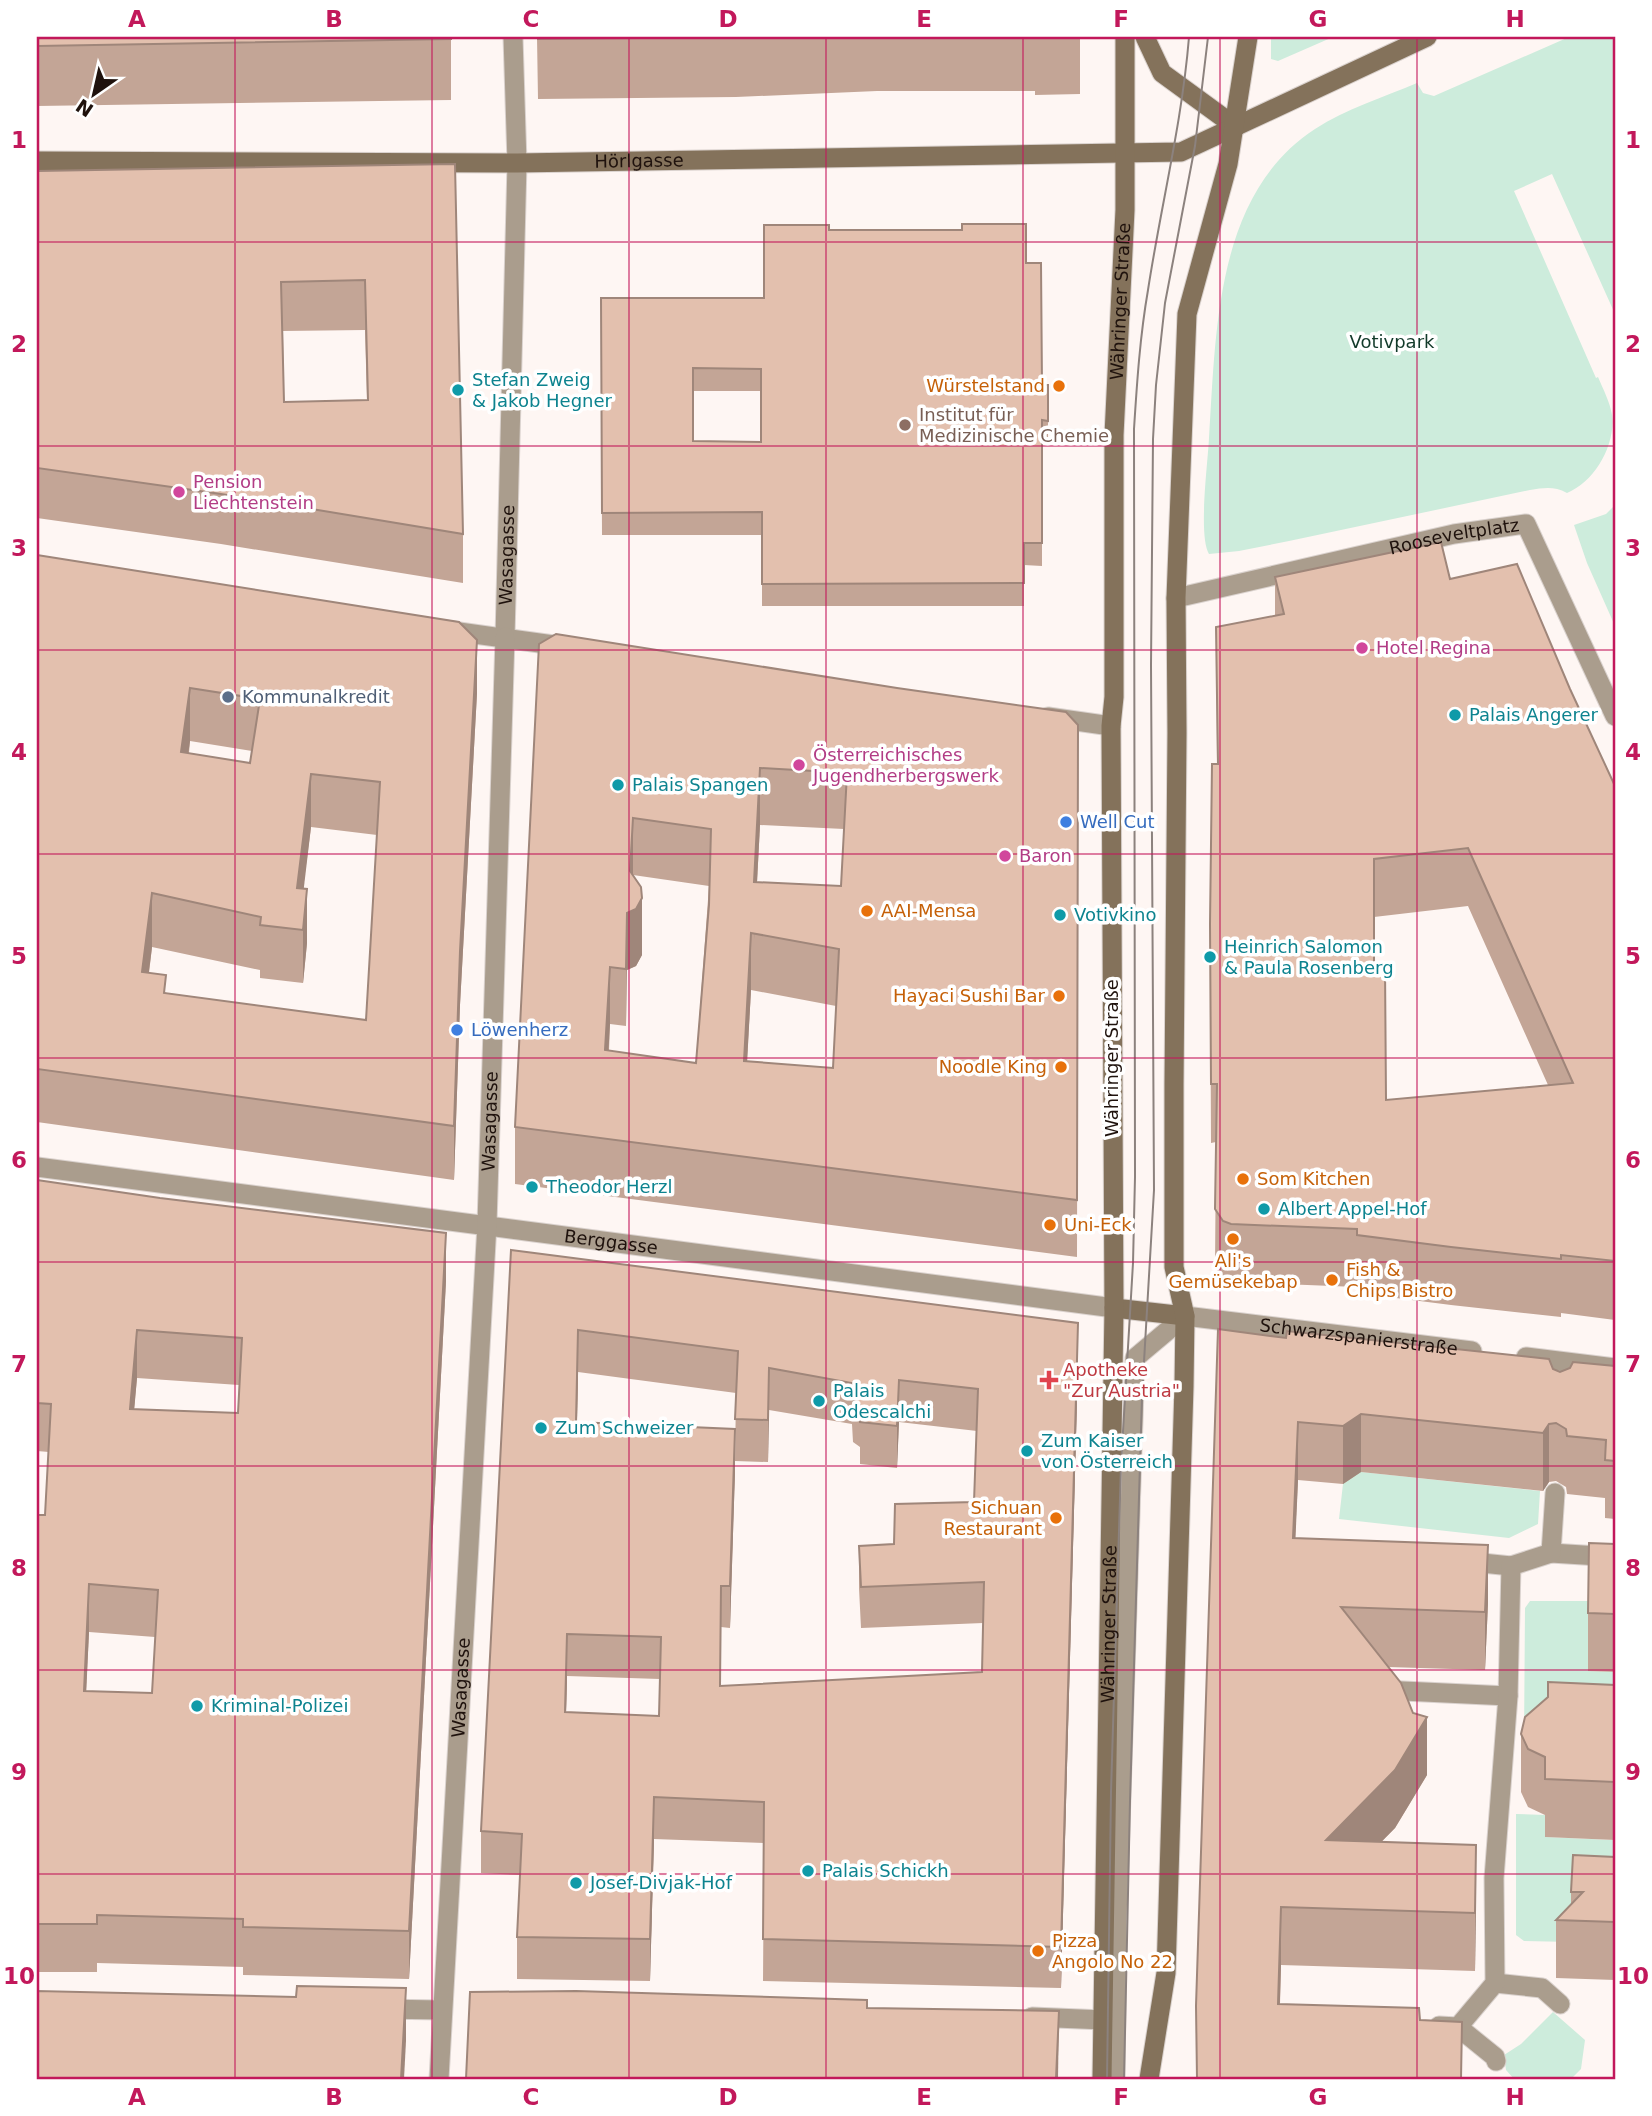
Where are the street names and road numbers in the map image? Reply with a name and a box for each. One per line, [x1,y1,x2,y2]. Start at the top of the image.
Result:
street label: Hörlgasse [594,149,684,172]
street label: Währinger Straße [1106,222,1134,381]
street label: Wasagasse [495,505,518,605]
street label: Rooseveltplatz [1387,514,1520,559]
street label: Währinger Straße [1101,979,1122,1137]
street label: Wasagasse [478,1071,502,1172]
street label: Berggasse [563,1225,659,1258]
street label: Schwarzspanierstraße [1258,1314,1459,1359]
street label: Währinger Straße [1097,1545,1120,1703]
street label: Wasagasse [447,1637,474,1738]

